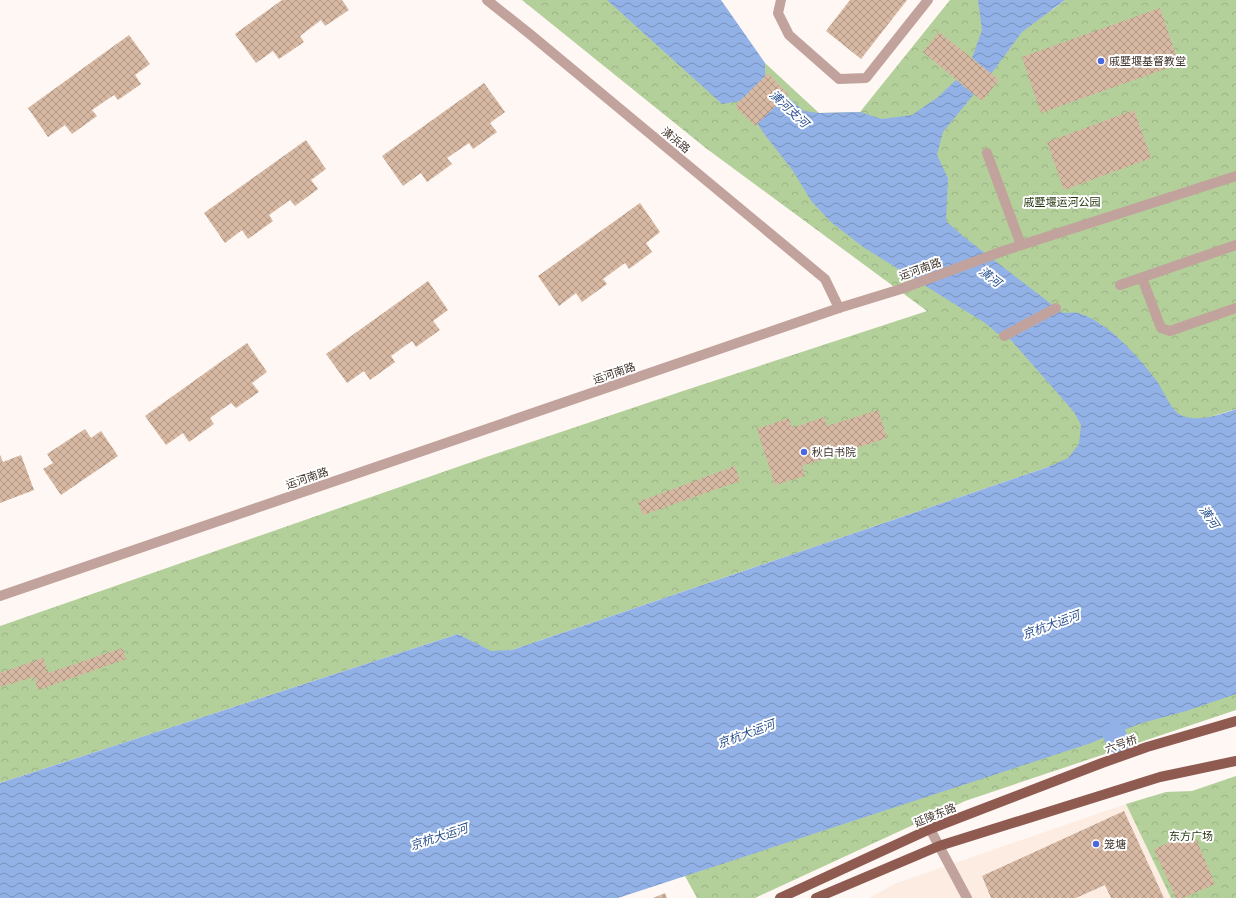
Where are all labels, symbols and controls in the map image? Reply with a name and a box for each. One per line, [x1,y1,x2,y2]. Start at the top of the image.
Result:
place label: 戚墅堰基督教堂 [1109,53,1186,69]
marker: 戚墅堰基督教堂 [1096,56,1106,66]
water label: 潢河支河 [766,86,814,133]
street label: 潢浜路 [658,123,694,157]
park label: 戚墅堰运河公园 [1024,194,1101,210]
street label: 运河南路 [897,254,943,284]
water label: 潢河 [976,263,1007,292]
street label: 运河南路 [591,358,637,388]
place label: 秋白书院 [812,444,856,460]
marker: 秋白书院 [799,447,809,457]
street label: 运河南路 [284,463,330,493]
water label: 潢河 [1196,502,1224,533]
water label: 京杭大运河 [1020,606,1084,643]
water label: 京杭大运河 [715,715,779,752]
street label: 六号桥 [1103,731,1139,757]
street label: 延陵东路 [912,799,958,831]
water label: 京杭大运河 [408,819,472,854]
park label: 东方广场 [1169,828,1213,844]
place label: 笼塘 [1104,836,1126,852]
marker: 笼塘 [1091,839,1101,849]

